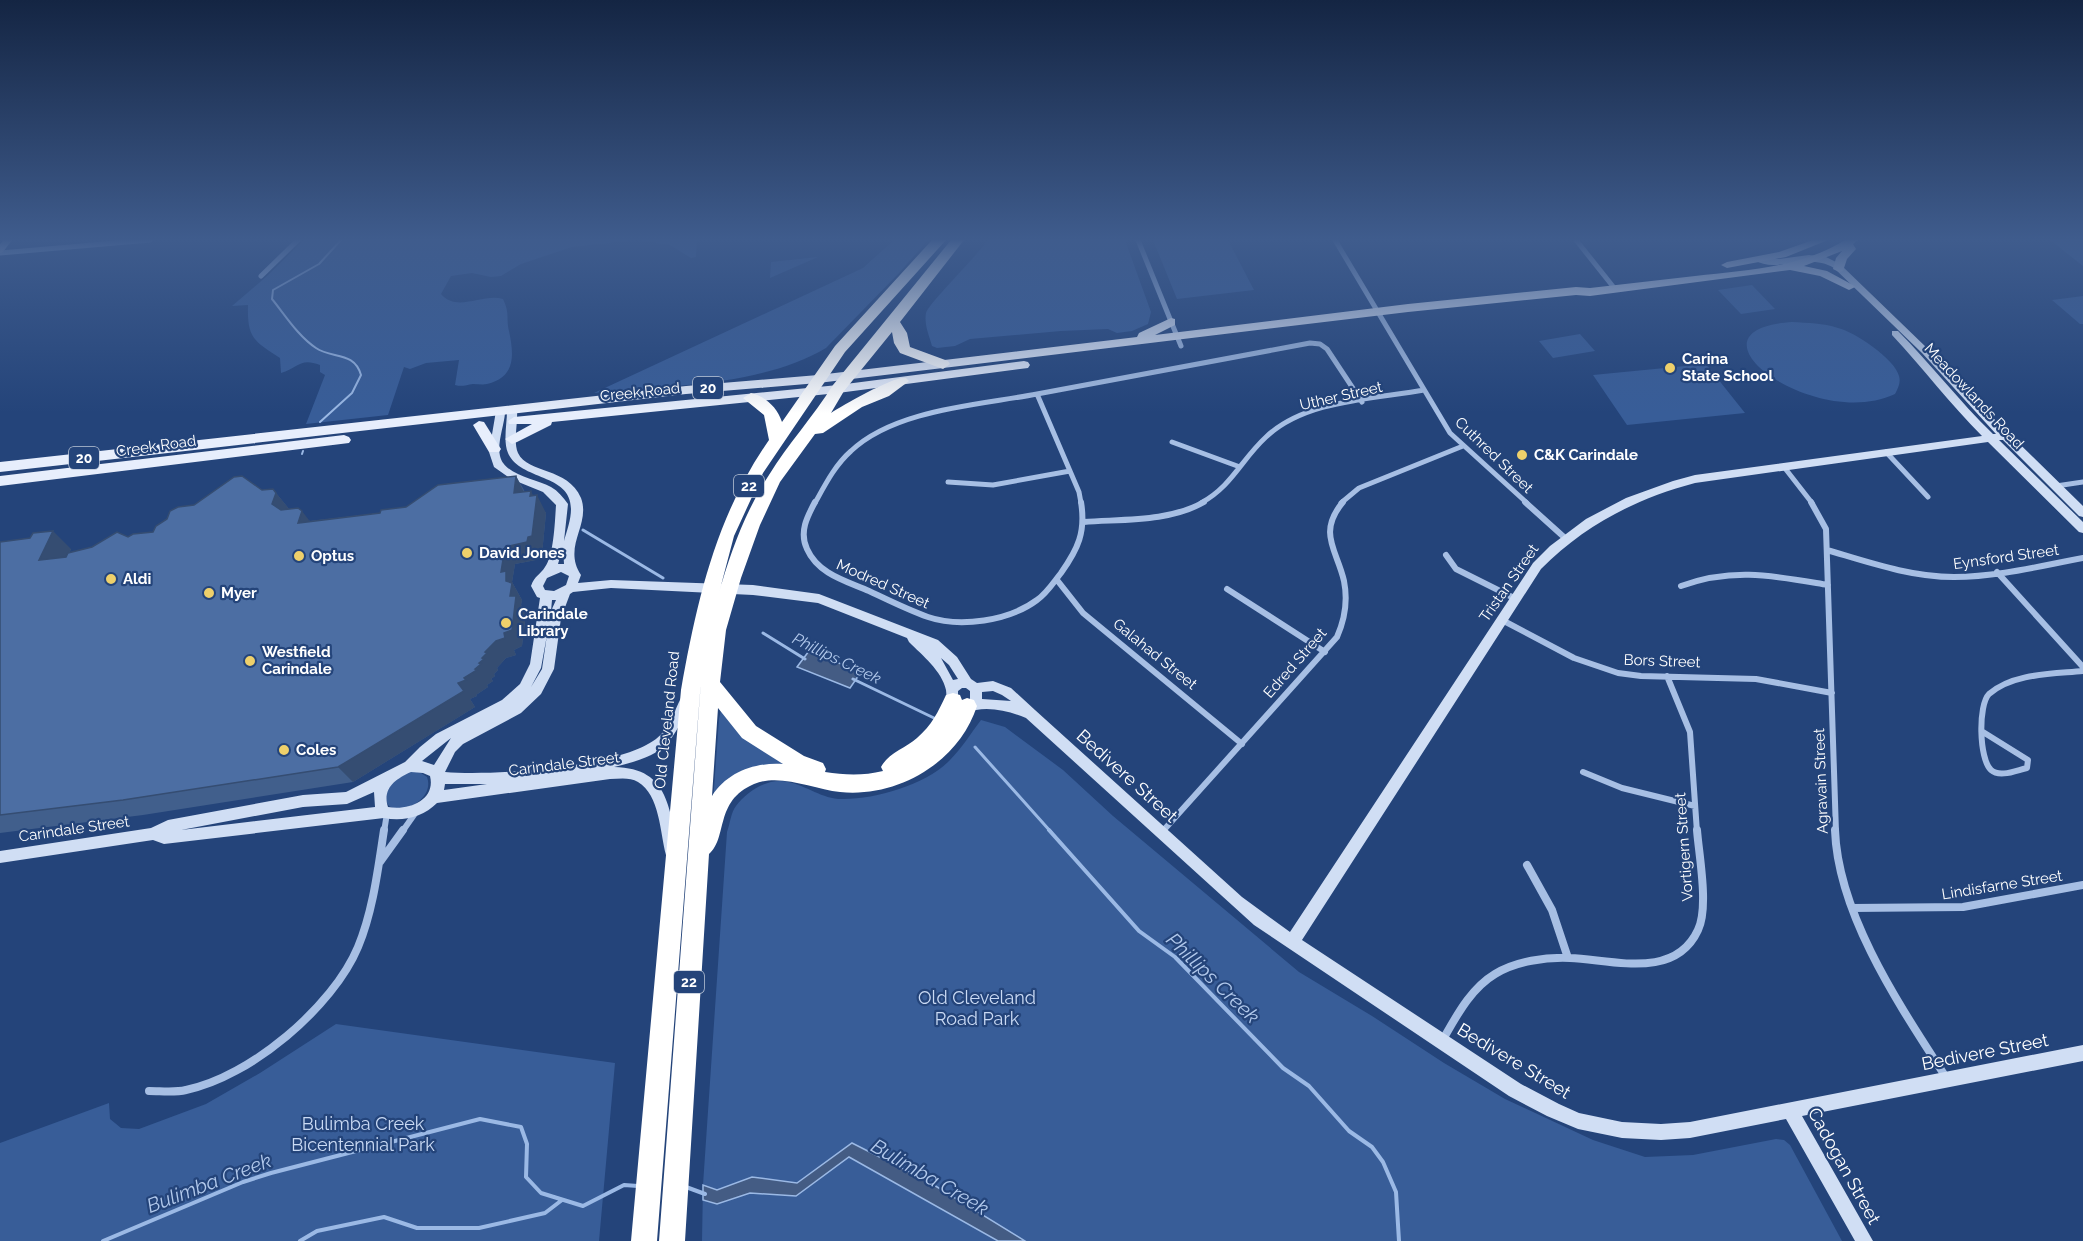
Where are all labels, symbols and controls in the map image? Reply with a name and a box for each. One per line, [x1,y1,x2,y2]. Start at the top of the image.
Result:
street label: Meadowlands Road [1921,340,2027,452]
place label: Carina State School [1682,350,1773,385]
marker: Carina State School [1663,361,1677,375]
road number: 20 [693,377,723,399]
street label: Uther Street [1298,378,1384,414]
street label: Creek Road [599,379,681,405]
street label: Cuthred Street [1451,413,1537,497]
street label: Creek Road [115,431,197,461]
place label: C&K Carindale [1534,446,1638,464]
road number: 20 [69,447,99,469]
marker: C&K Carindale [1515,448,1529,462]
road number: 22 [734,475,764,497]
street label: Tristan Street [1476,541,1542,625]
street label: Eynsford Street [1952,541,2060,573]
place label: David Jones [479,544,565,562]
marker: David Jones [460,546,474,560]
place label: Optus [311,547,354,565]
marker: Optus [292,549,306,563]
street label: Modred Street [834,555,932,613]
place label: Aldi [123,570,151,588]
marker: Aldi [104,572,118,586]
place label: Myer [221,584,257,602]
marker: Myer [202,586,216,600]
place label: Carindale Library [518,605,588,640]
street label: Galahad Street [1109,615,1201,693]
marker: Carindale Library [499,616,513,630]
street label: Edred Street [1260,624,1330,702]
water label: Phillips Creek [789,629,885,688]
place label: Westfield Carindale [262,643,332,678]
street label: Old Cleveland Road [651,650,683,790]
street label: Bors Street [1623,651,1701,671]
marker: Westfield Carindale [243,654,257,668]
street label: Bedivere Street [1073,725,1182,826]
street label: Agravain Street [1810,728,1832,834]
place label: Coles [296,741,337,759]
marker: Coles [277,743,291,757]
street label: Carindale Street [508,748,620,780]
street label: Vortigern Street [1671,792,1697,902]
street label: Carindale Street [18,812,130,846]
street label: Lindisfarne Street [1940,867,2064,903]
water label: Phillips Creek [1161,928,1265,1029]
road number: 22 [674,971,704,993]
park label: Old Cleveland Road Park [918,987,1036,1029]
street label: Bedivere Street [1454,1018,1575,1103]
street label: Bedivere Street [1920,1029,2050,1074]
street label: Cadogan Street [1804,1104,1885,1228]
park label: Bulimba Creek Bicentennial Park [291,1113,435,1155]
water label: Bulimba Creek [867,1134,993,1220]
water label: Bulimba Creek [143,1148,275,1218]

